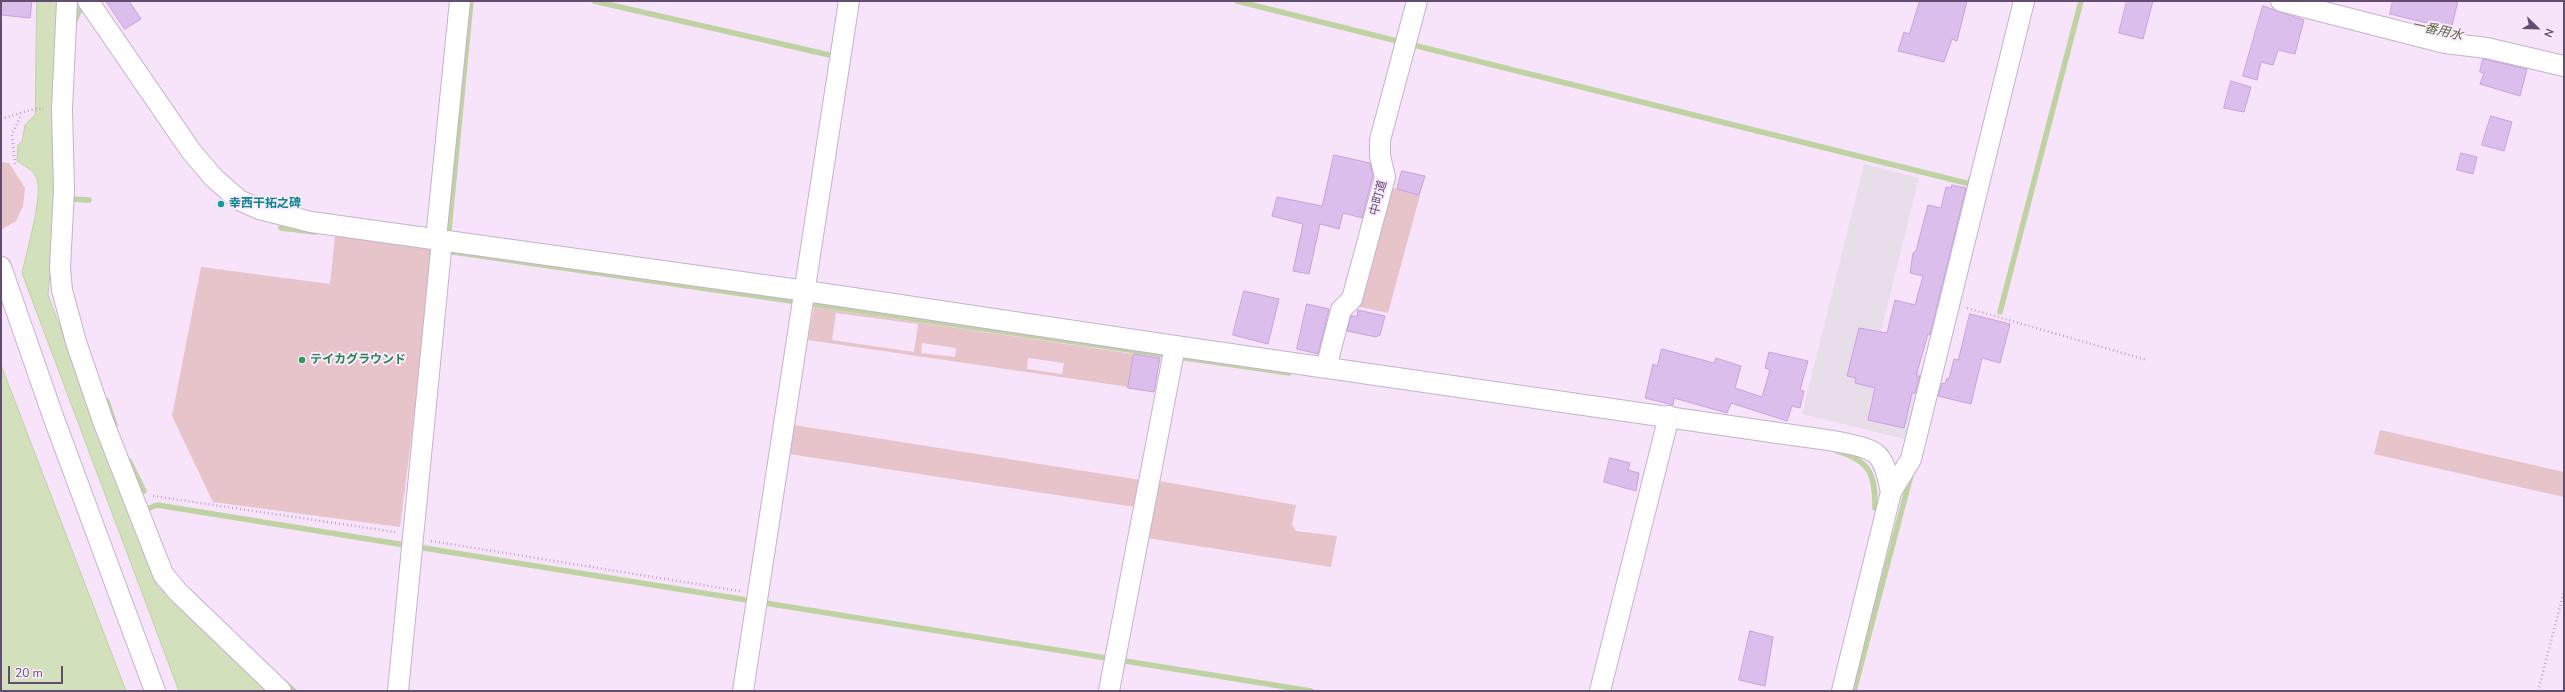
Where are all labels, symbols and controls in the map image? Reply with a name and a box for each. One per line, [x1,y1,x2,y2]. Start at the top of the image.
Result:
north arrow [2517,8,2557,48]
water label: 一番用水 [2410,18,2464,44]
text: N [2540,26,2557,40]
street label: 中町道 [1367,179,1391,217]
place label: 幸西干拓之碑 [229,197,301,211]
marker: 幸西干拓之碑 [216,199,226,209]
place label: テイカグラウンド [310,353,406,367]
marker: テイカグラウンド [297,355,307,365]
scale bar [10,658,65,684]
text: 20 m [15,665,43,681]

